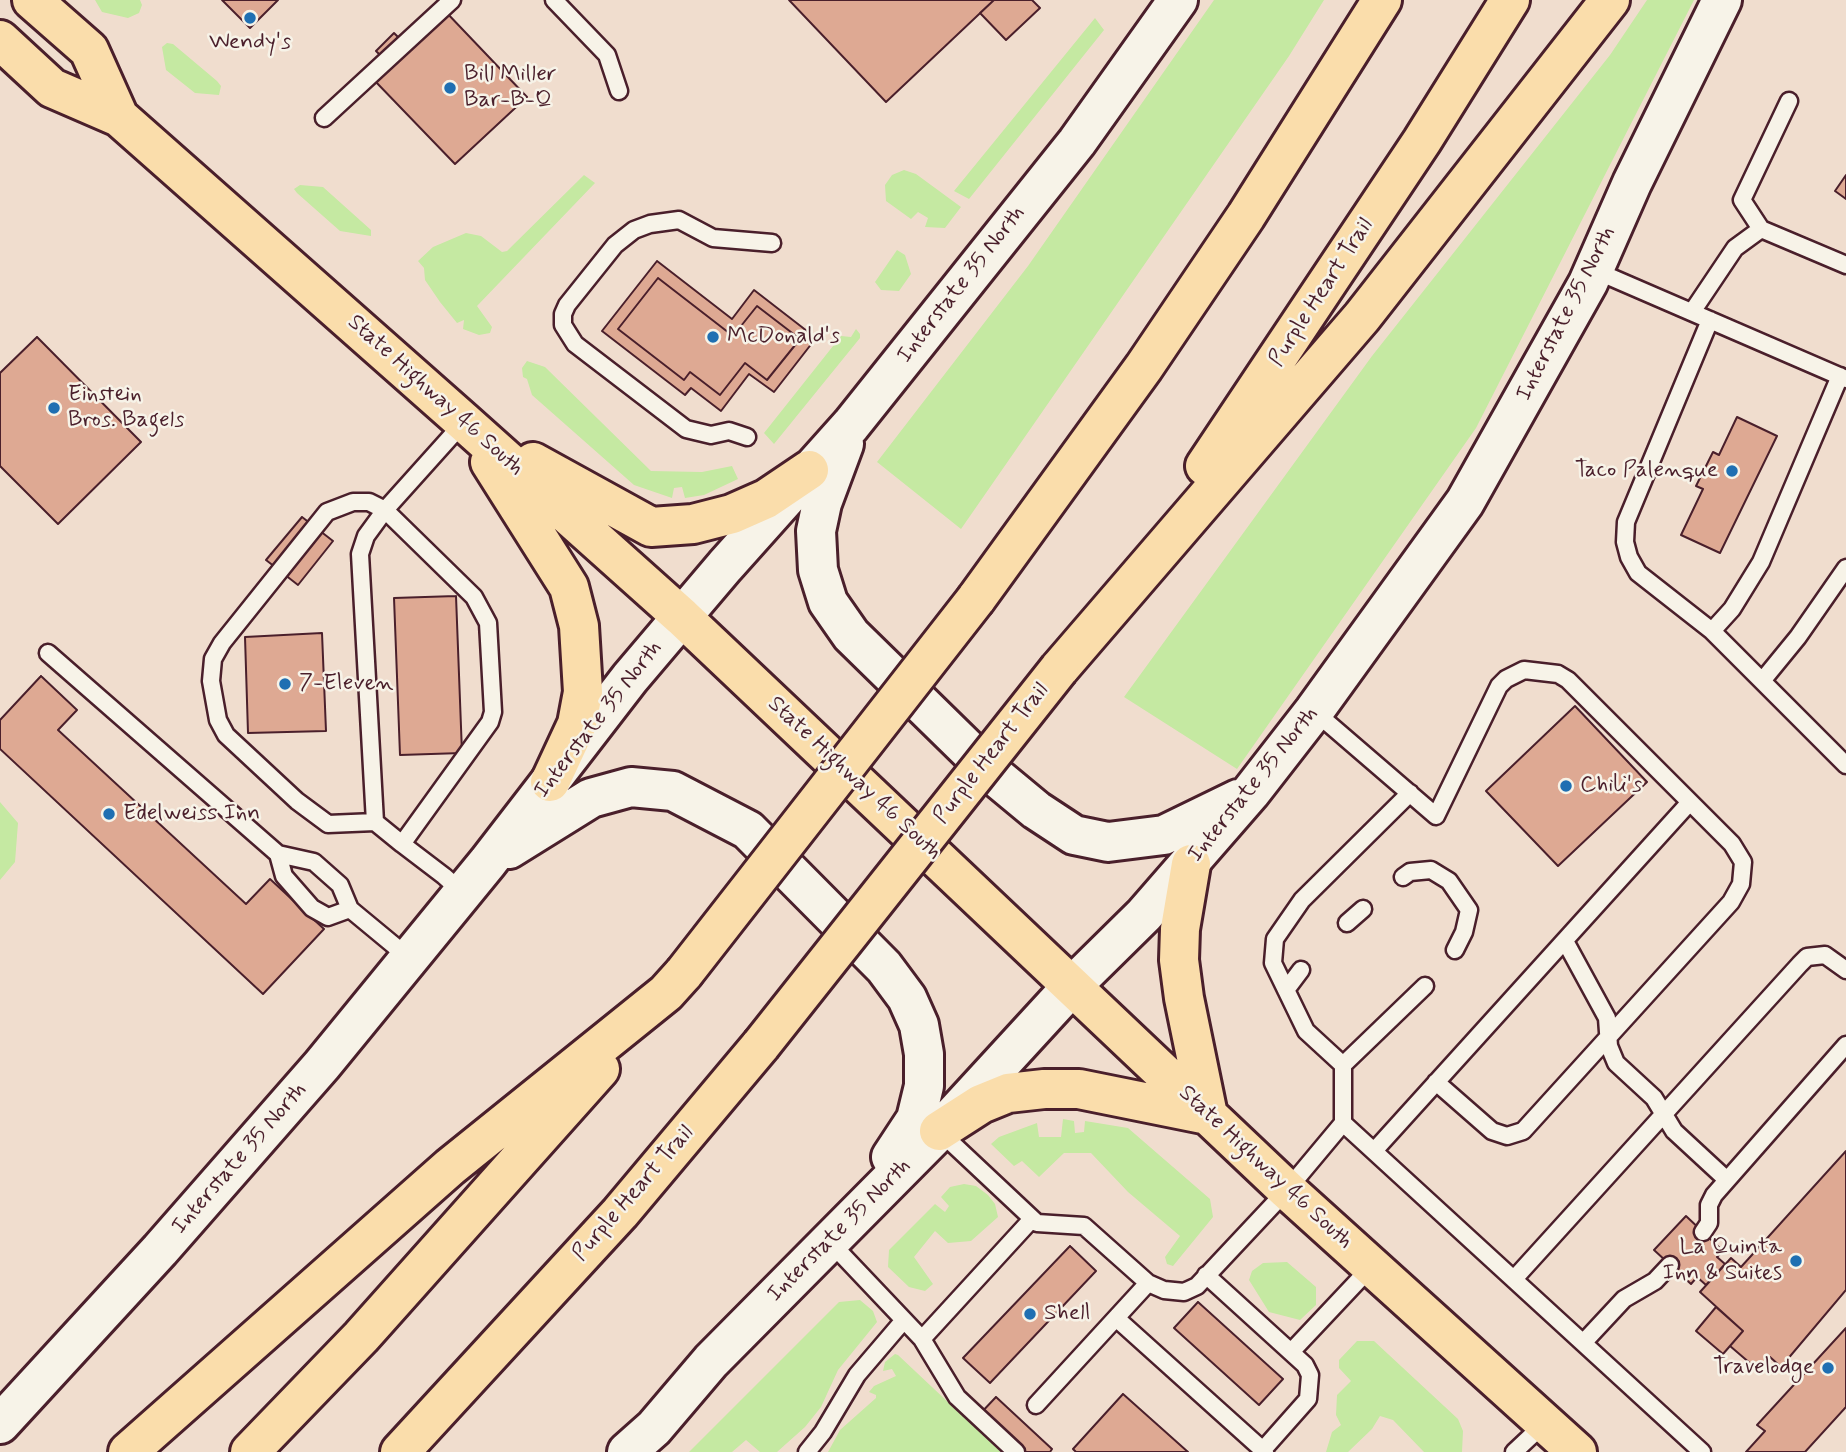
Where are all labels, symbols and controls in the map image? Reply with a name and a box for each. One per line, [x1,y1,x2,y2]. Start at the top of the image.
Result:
marker: Wendy's [242,10,258,26]
place label: Wendy's [209,29,291,57]
place label: Bill Miller Bar-B-Q [464,61,557,115]
marker: Bill Miller Bar-B-Q [442,80,458,96]
street label: Interstate 35 North [892,201,1032,369]
street label: Purple Heart Trail [1264,214,1380,372]
street label: Interstate 35 North [1511,222,1623,406]
street label: State Highway 46 South [341,309,529,483]
place label: McDonald's [727,323,840,351]
marker: McDonald's [705,329,721,345]
place label: Einstein Bros. Bagels [68,381,184,435]
marker: Einstein Bros. Bagels [46,400,62,416]
place label: Taco Palenque [1575,457,1718,485]
marker: Taco Palenque [1724,463,1740,479]
street label: Interstate 35 North [529,636,669,804]
place label: 7-Eleven [299,670,394,698]
marker: 7-Eleven [277,676,293,692]
street label: Purple Heart Trail [928,678,1056,830]
street label: State Highway 46 South [761,691,947,867]
street label: Interstate 35 North [1183,702,1325,868]
place label: Chili's [1580,772,1642,800]
marker: Chili's [1558,778,1574,794]
place label: Edelweiss Inn [123,800,260,828]
marker: Edelweiss Inn [101,806,117,822]
street label: Interstate 35 North [167,1077,313,1241]
street label: State Highway 46 South [1172,1080,1358,1256]
street label: Purple Heart Trail [567,1120,701,1268]
street label: Interstate 35 North [762,1153,918,1309]
place label: La Quinta Inn & Suites [1663,1234,1782,1288]
marker: La Quinta Inn & Suites [1788,1253,1804,1269]
place label: Shell [1044,1300,1090,1328]
marker: Shell [1022,1306,1038,1322]
place label: Travelodge [1713,1354,1814,1382]
marker: Travelodge [1820,1360,1836,1376]

